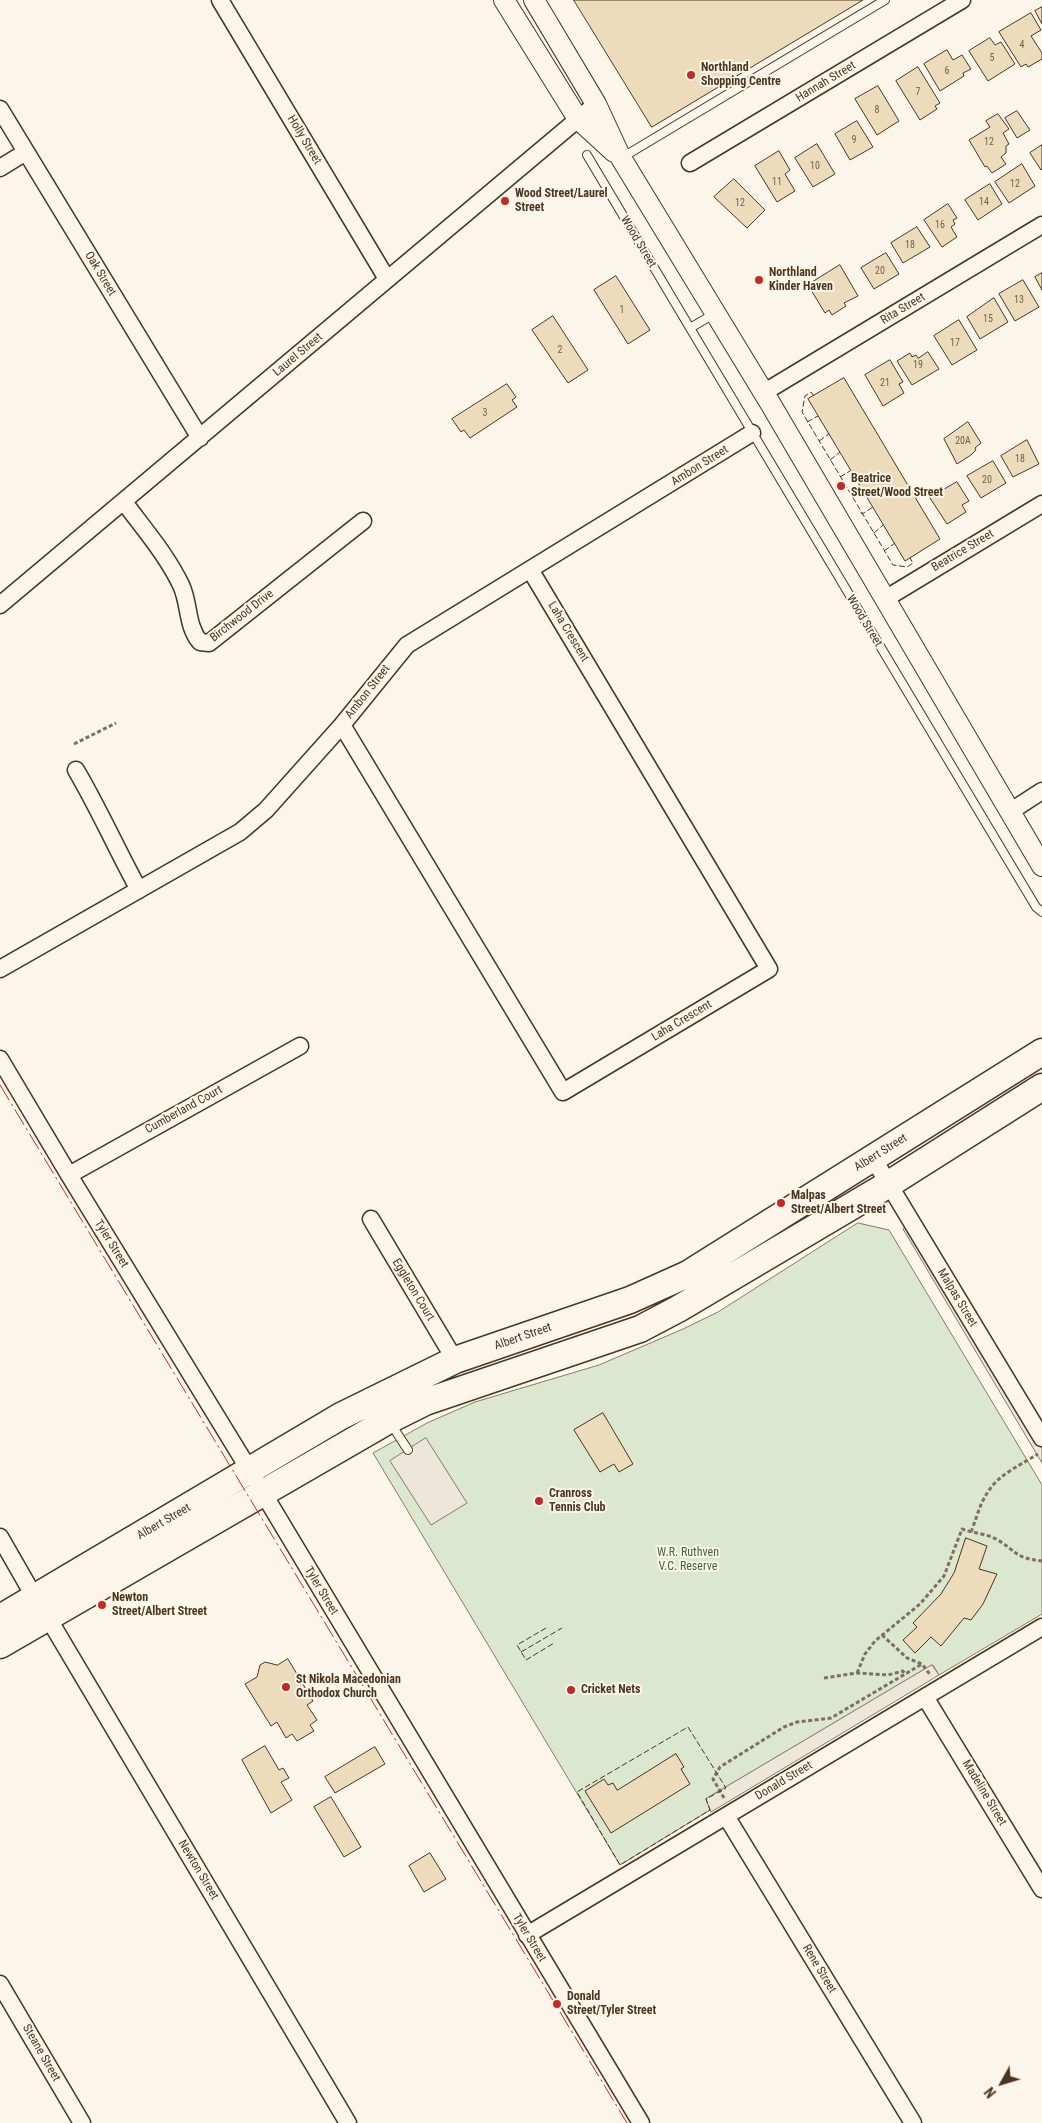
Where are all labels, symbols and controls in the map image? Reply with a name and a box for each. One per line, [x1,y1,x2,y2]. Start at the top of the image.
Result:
house number: 4 [1020,39,1024,51]
house number: 5 [990,52,994,64]
street label: Hannah Street [793,59,859,105]
place label: Northland Shopping Centre [701,61,781,89]
house number: 6 [945,65,949,77]
marker: Northland Shopping Centre [685,69,697,81]
house number: 7 [916,86,920,98]
house number: 8 [875,104,879,116]
street label: Holly Street [284,113,324,167]
house number: 9 [852,134,856,146]
house number: 12 [984,136,994,148]
house number: 10 [810,160,820,172]
house number: 11 [772,176,782,188]
house number: 12 [1010,178,1020,190]
place label: Wood Street/Laurel Street [515,187,608,215]
marker: Wood Street/Laurel Street [499,195,511,207]
house number: 14 [979,196,989,208]
house number: 12 [735,197,745,209]
street label: Wood Street [617,214,659,270]
house number: 16 [935,219,945,231]
house number: 18 [905,239,915,251]
street label: Oak Street [81,249,119,299]
house number: 20 [875,265,885,277]
place label: Northland Kinder Haven [769,266,833,294]
marker: Northland Kinder Haven [753,274,765,286]
street label: Rita Street [878,290,928,328]
house number: 13 [1014,294,1024,306]
house number: 1 [620,304,624,316]
house number: 15 [983,313,993,325]
street label: Laurel Street [270,330,326,380]
house number: 17 [950,337,960,349]
house number: 2 [558,344,562,356]
house number: 19 [913,359,923,371]
house number: 21 [880,377,890,389]
house number: 3 [483,407,487,419]
house number: 20A [955,435,971,447]
street label: Ambon Street [669,443,731,489]
house number: 18 [1015,453,1025,465]
place label: Beatrice Street/Wood Street [851,472,943,500]
house number: 20 [982,474,992,486]
marker: Beatrice Street/Wood Street [835,480,847,492]
street label: Beatrice Street [929,527,997,575]
street label: Birchwood Drive [207,587,277,645]
street label: Wood Street [843,593,885,649]
street label: Laha Crescent [544,599,592,665]
street label: Ambon Street [342,662,394,722]
street label: Laha Crescent [649,997,715,1045]
street label: Cumberland Court [143,1083,225,1137]
street label: Albert Street [852,1131,910,1175]
place label: Malpas Street/Albert Street [791,1189,886,1217]
marker: Malpas Street/Albert Street [775,1197,787,1209]
street label: Tyler Street [91,1217,131,1271]
street label: Eggleton Court [389,1256,437,1324]
street label: Malpas Street [934,1266,980,1330]
street label: Albert Street [492,1320,554,1354]
place label: Cranross Tennis Club [549,1487,605,1515]
marker: Cranross Tennis Club [533,1495,545,1507]
street label: Albert Street [135,1501,193,1543]
park label: W.R. Ruthven V.C. Reserve [657,1546,719,1574]
street label: Tyler Street [301,1564,341,1618]
place label: Newton Street/Albert Street [112,1591,207,1619]
marker: Newton Street/Albert Street [96,1599,108,1611]
place label: St Nikola Macedonian Orthodox Church [296,1673,401,1701]
marker: St Nikola Macedonian Orthodox Church [280,1681,292,1693]
place label: Cricket Nets [581,1683,640,1697]
marker: Cricket Nets [565,1684,577,1696]
street label: Madeline Street [959,1757,1009,1829]
street label: Donald Street [753,1758,815,1804]
street label: Newton Street [175,1838,221,1902]
street label: Tyler Street [509,1911,549,1965]
street label: Rene Street [799,1942,839,1996]
place label: Donald Street/Tyler Street [567,1990,656,2018]
marker: Donald Street/Tyler Street [551,1998,563,2010]
street label: Steane Street [19,2022,63,2084]
north arrow [977,2058,1027,2108]
text: N [981,2084,999,2101]

